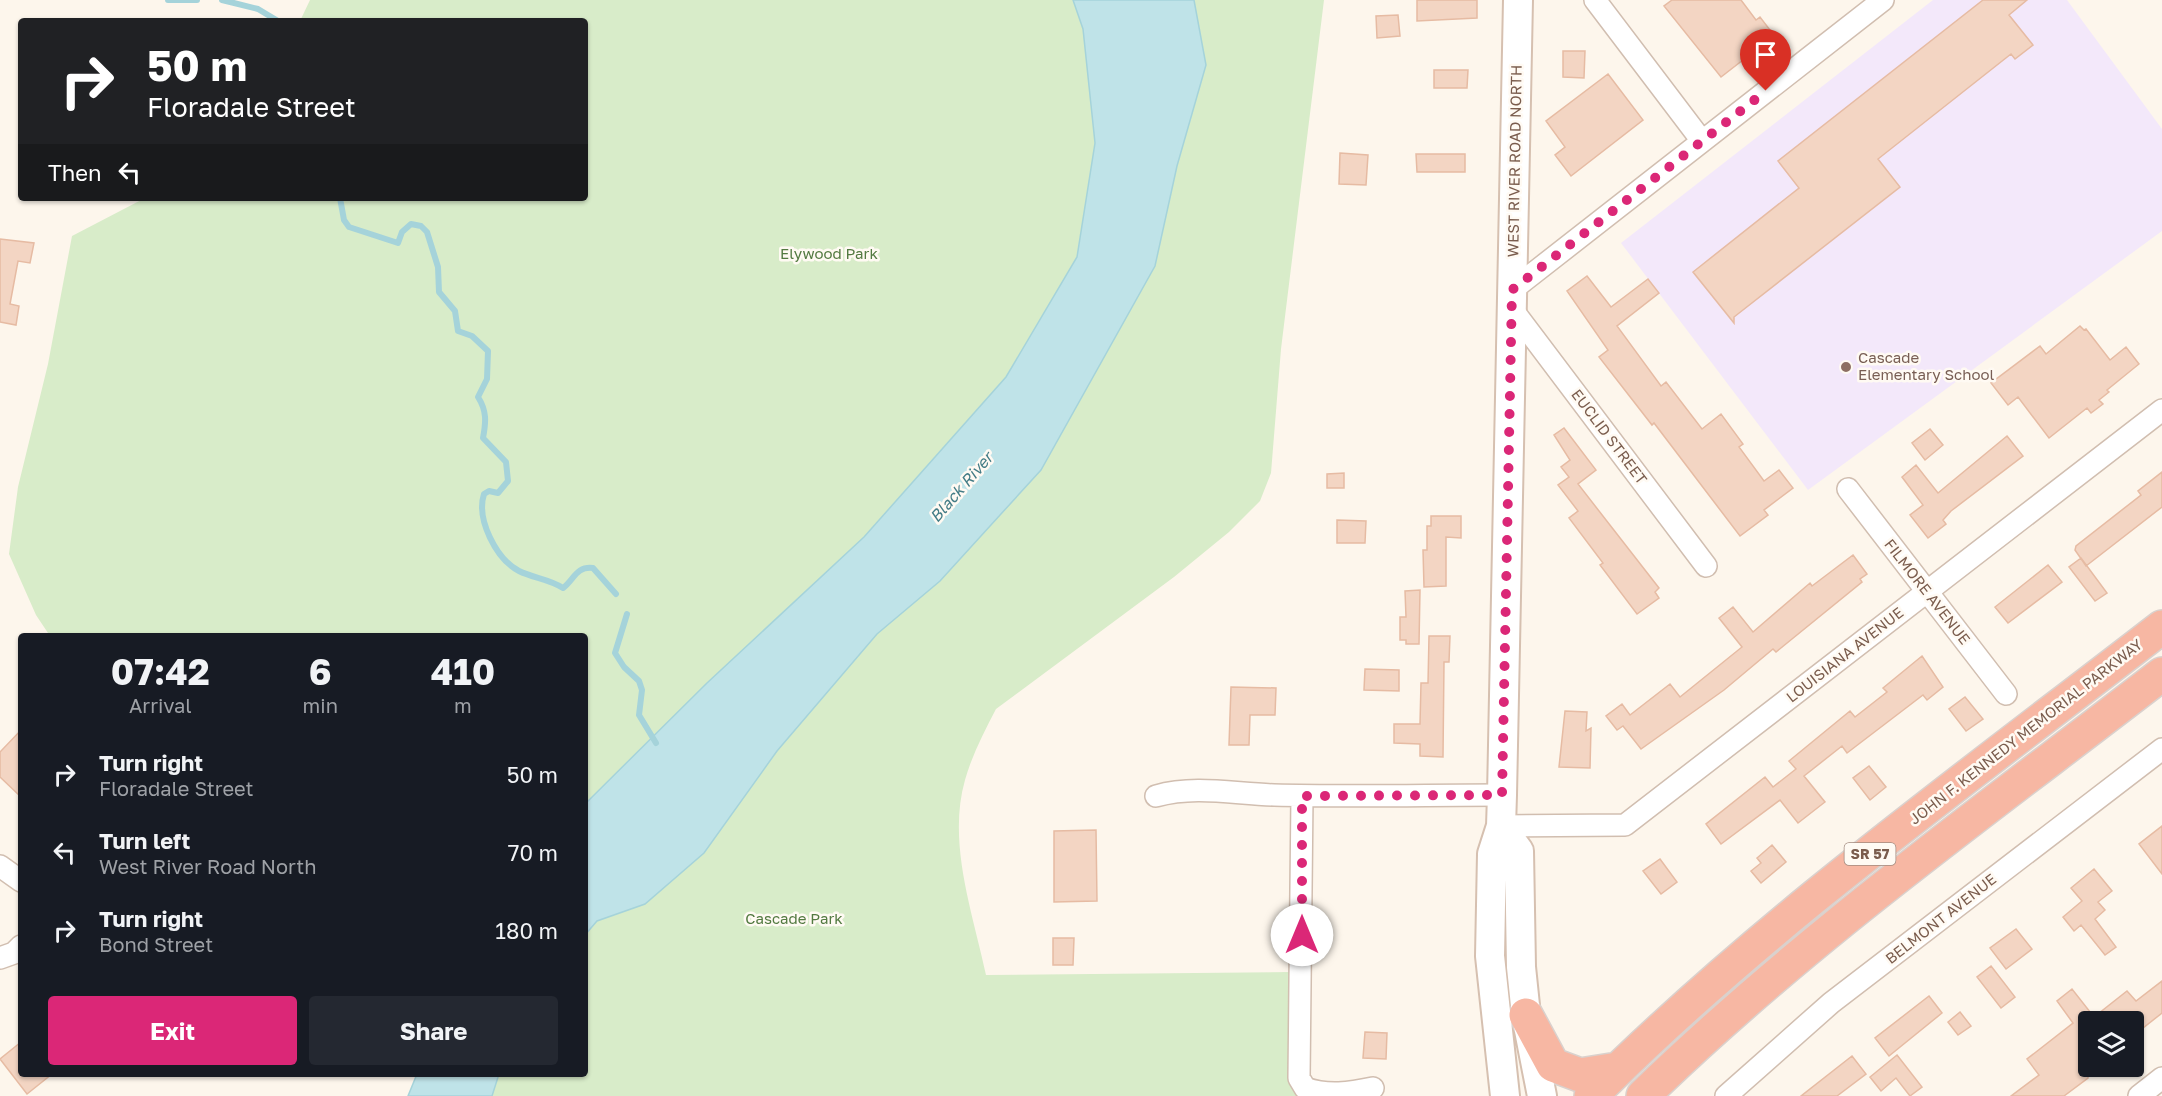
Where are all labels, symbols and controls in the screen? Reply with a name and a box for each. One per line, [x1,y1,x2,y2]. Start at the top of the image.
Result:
pin [1740,29,1791,91]
icon: arrive [1749,38,1782,71]
text: 50 m [147,40,247,90]
icon: right [48,42,126,120]
street label: WEST RIVER ROAD NORTH [1503,65,1525,257]
text: Floradale Street [147,91,356,123]
icon: left [113,156,146,189]
text: Then [48,159,101,186]
park label: Elywood Park [780,244,878,262]
place label: Cascade Elementary School [1858,348,1994,383]
marker: Cascade Elementary School [1839,360,1853,374]
street label: EUCLID STREET [1568,385,1651,488]
water label: Black River [925,446,999,526]
street label: FILMORE AVENUE [1881,535,1974,648]
street label: LOUISIANA AVENUE [1782,603,1907,706]
street label: JOHN F. KENNEDY MEMORIAL PARKWAY [1905,634,2146,828]
text: 07:42 [111,650,210,693]
text: 6 [309,650,332,693]
text: 410 [431,650,495,693]
text: Arrival [129,693,192,717]
text: min [303,693,338,717]
text: m [454,693,472,717]
text: Turn right [99,749,203,776]
icon: right [48,758,81,791]
text: 50 m [507,761,558,788]
text: Floradale Street [99,776,254,800]
text: Turn left [99,827,190,854]
icon: left [48,836,81,869]
text: 70 m [508,839,558,866]
road number: SR 57 [1844,843,1896,865]
text: West River Road North [99,854,316,878]
street label: BELMONT AVENUE [1881,869,1999,967]
position arrow [1270,903,1334,967]
text: Turn right [99,905,203,932]
park label: Cascade Park [745,909,843,927]
icon: right [48,914,81,947]
text: 180 m [495,917,558,944]
text: Bond Street [99,932,213,956]
button: Exit [48,996,297,1065]
button: Share [309,996,558,1065]
map controls [2078,1011,2144,1077]
button: layers [2078,1011,2144,1077]

